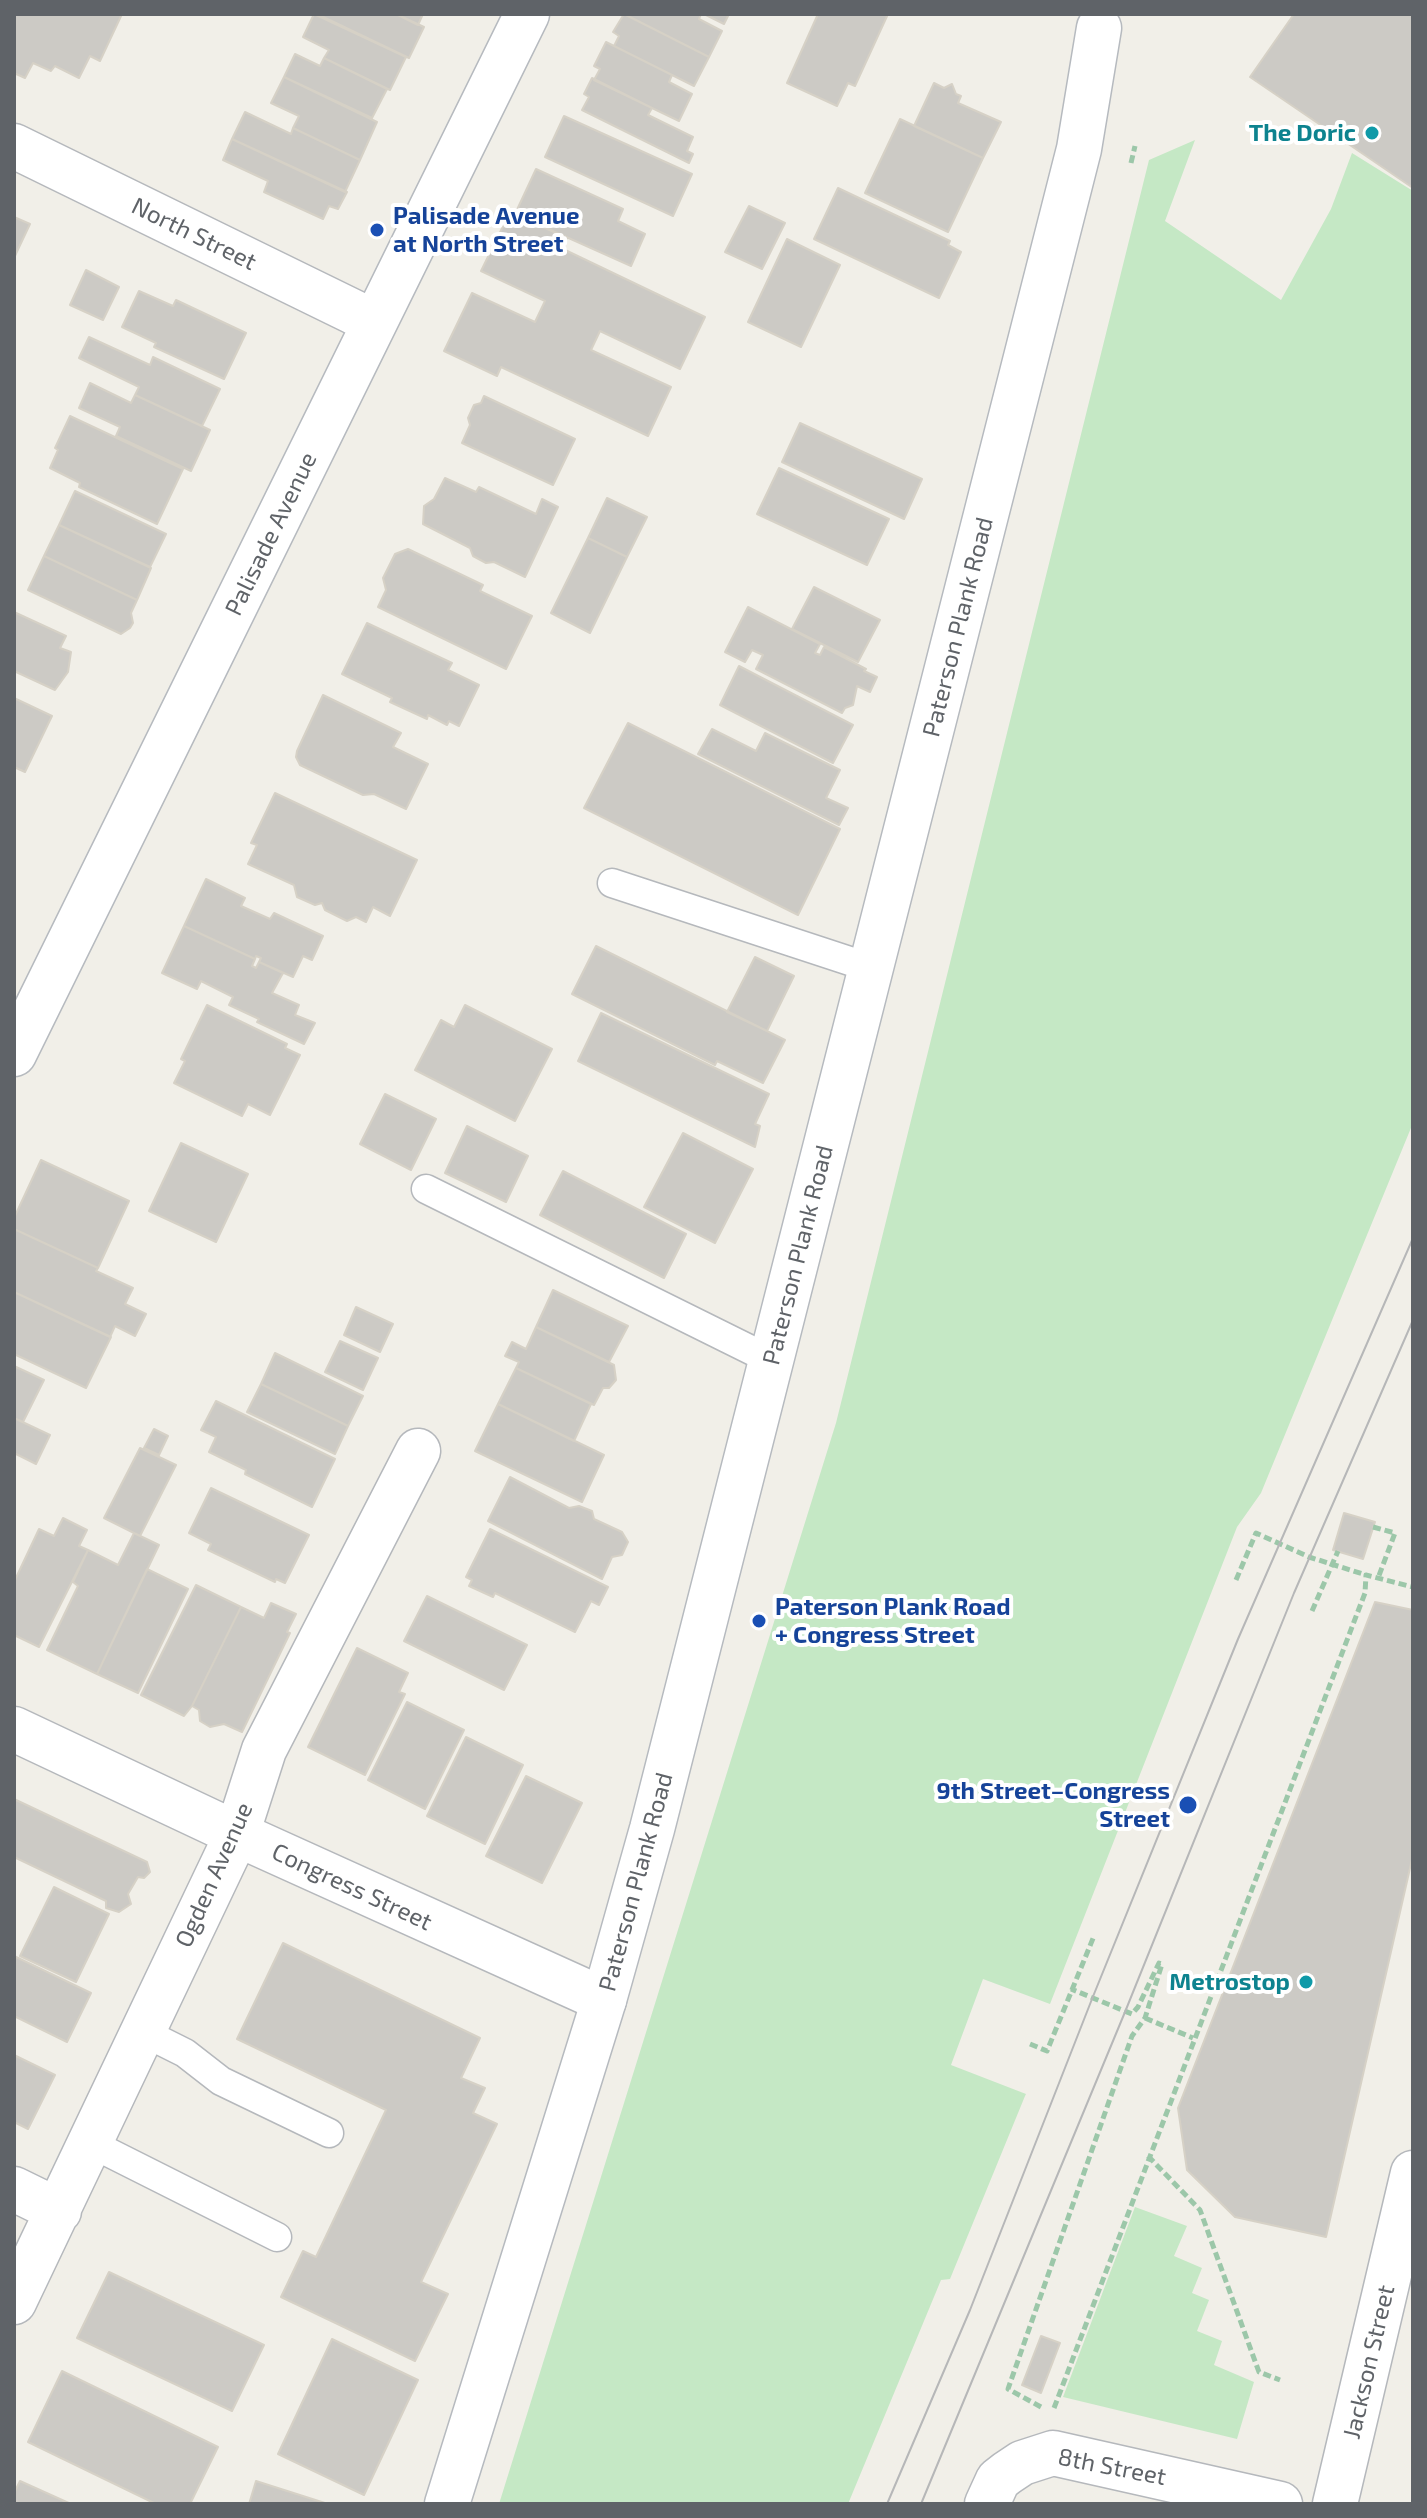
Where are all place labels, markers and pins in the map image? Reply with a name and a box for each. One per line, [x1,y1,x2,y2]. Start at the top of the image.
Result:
place label: The Doric [1249,119,1356,147]
marker: The Doric [1363,124,1381,142]
place label: Palisade Avenue at North Street [393,202,580,258]
marker: Palisade Avenue at North Street [368,221,386,239]
place label: Paterson Plank Road + Congress Street [775,1593,1011,1649]
marker: Paterson Plank Road + Congress Street [750,1612,768,1630]
place label: 9th Street–Congress Street [936,1777,1170,1833]
marker: 9th Street–Congress Street [1177,1794,1199,1816]
place label: Metrostop [1169,1968,1290,1996]
marker: Metrostop [1297,1973,1315,1991]

